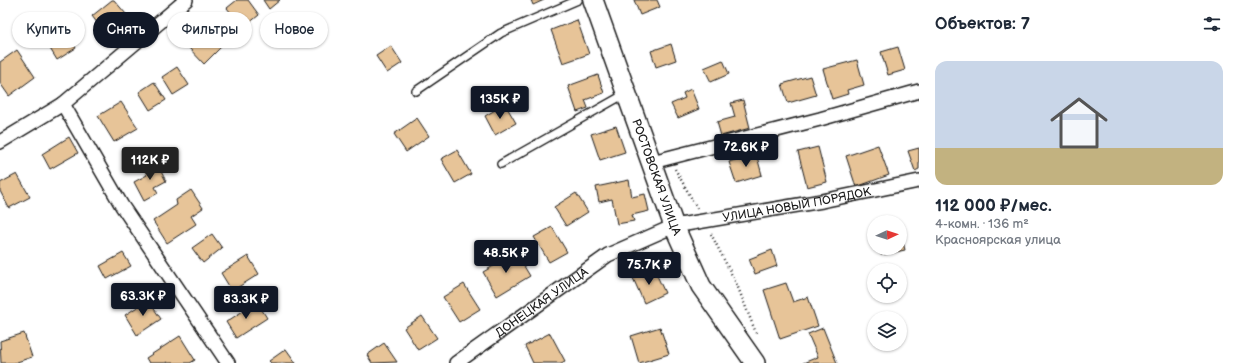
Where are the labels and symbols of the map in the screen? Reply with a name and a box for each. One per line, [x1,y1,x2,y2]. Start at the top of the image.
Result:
pin: 135K ₽ [467,86,533,120]
street label: РОСТОВСКАЯ УЛИЦА [629,117,685,238]
pin: 72.6K ₽ [709,134,783,168]
pin: 112K ₽ [117,147,183,181]
street label: УЛИЦА НОВЫЙ ПОРЯДОК [721,184,872,225]
north arrow [867,215,907,255]
pin: 48.5K ₽ [469,240,543,274]
pin: 75.7K ₽ [612,252,686,286]
street label: ДОНЕЦКАЯ УЛИЦА [492,264,592,340]
pin: 63.3K ₽ [106,283,180,317]
pin: 83.3K ₽ [209,286,283,320]

